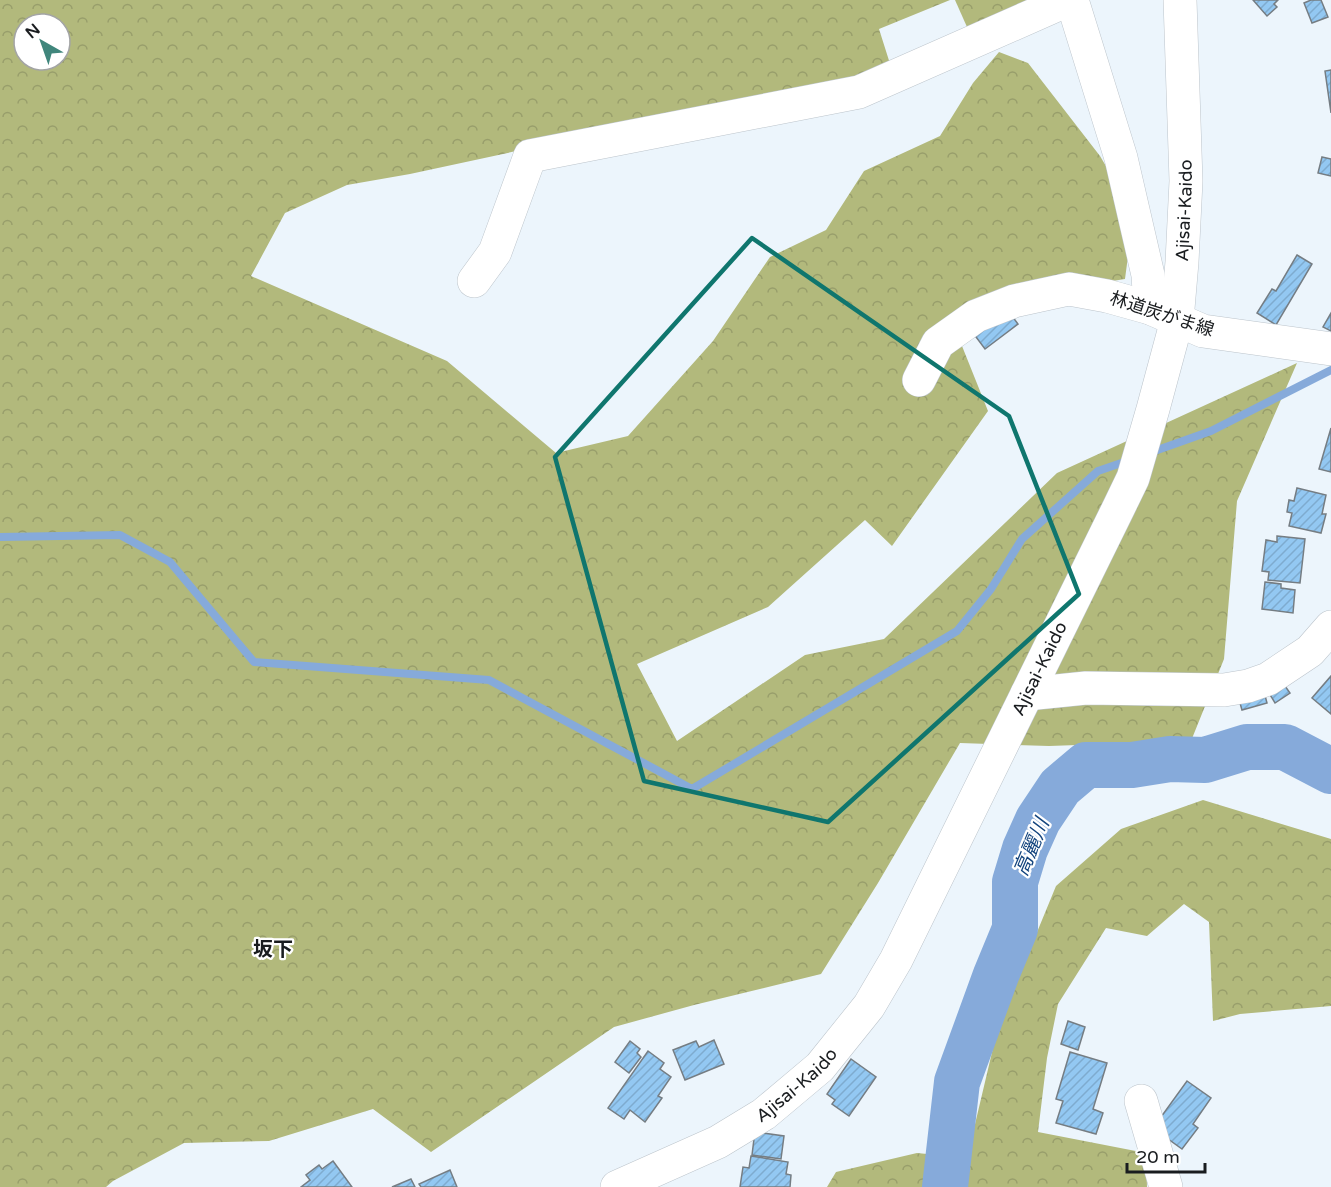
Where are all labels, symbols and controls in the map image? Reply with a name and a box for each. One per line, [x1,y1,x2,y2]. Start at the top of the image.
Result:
north arrow [12,12,72,72]
text: N [22,19,44,43]
street label: Ajisai-Kaido [1171,159,1197,262]
street label: 林道炭がま線 [1107,287,1217,341]
street label: Ajisai-Kaido [1007,618,1072,719]
water label: 高麗川 [1009,813,1055,880]
district label: 坂下 [253,938,293,962]
street label: Ajisai-Kaido [752,1043,842,1127]
scale bar [1127,1136,1205,1174]
text: 20 m [1136,1146,1180,1168]

